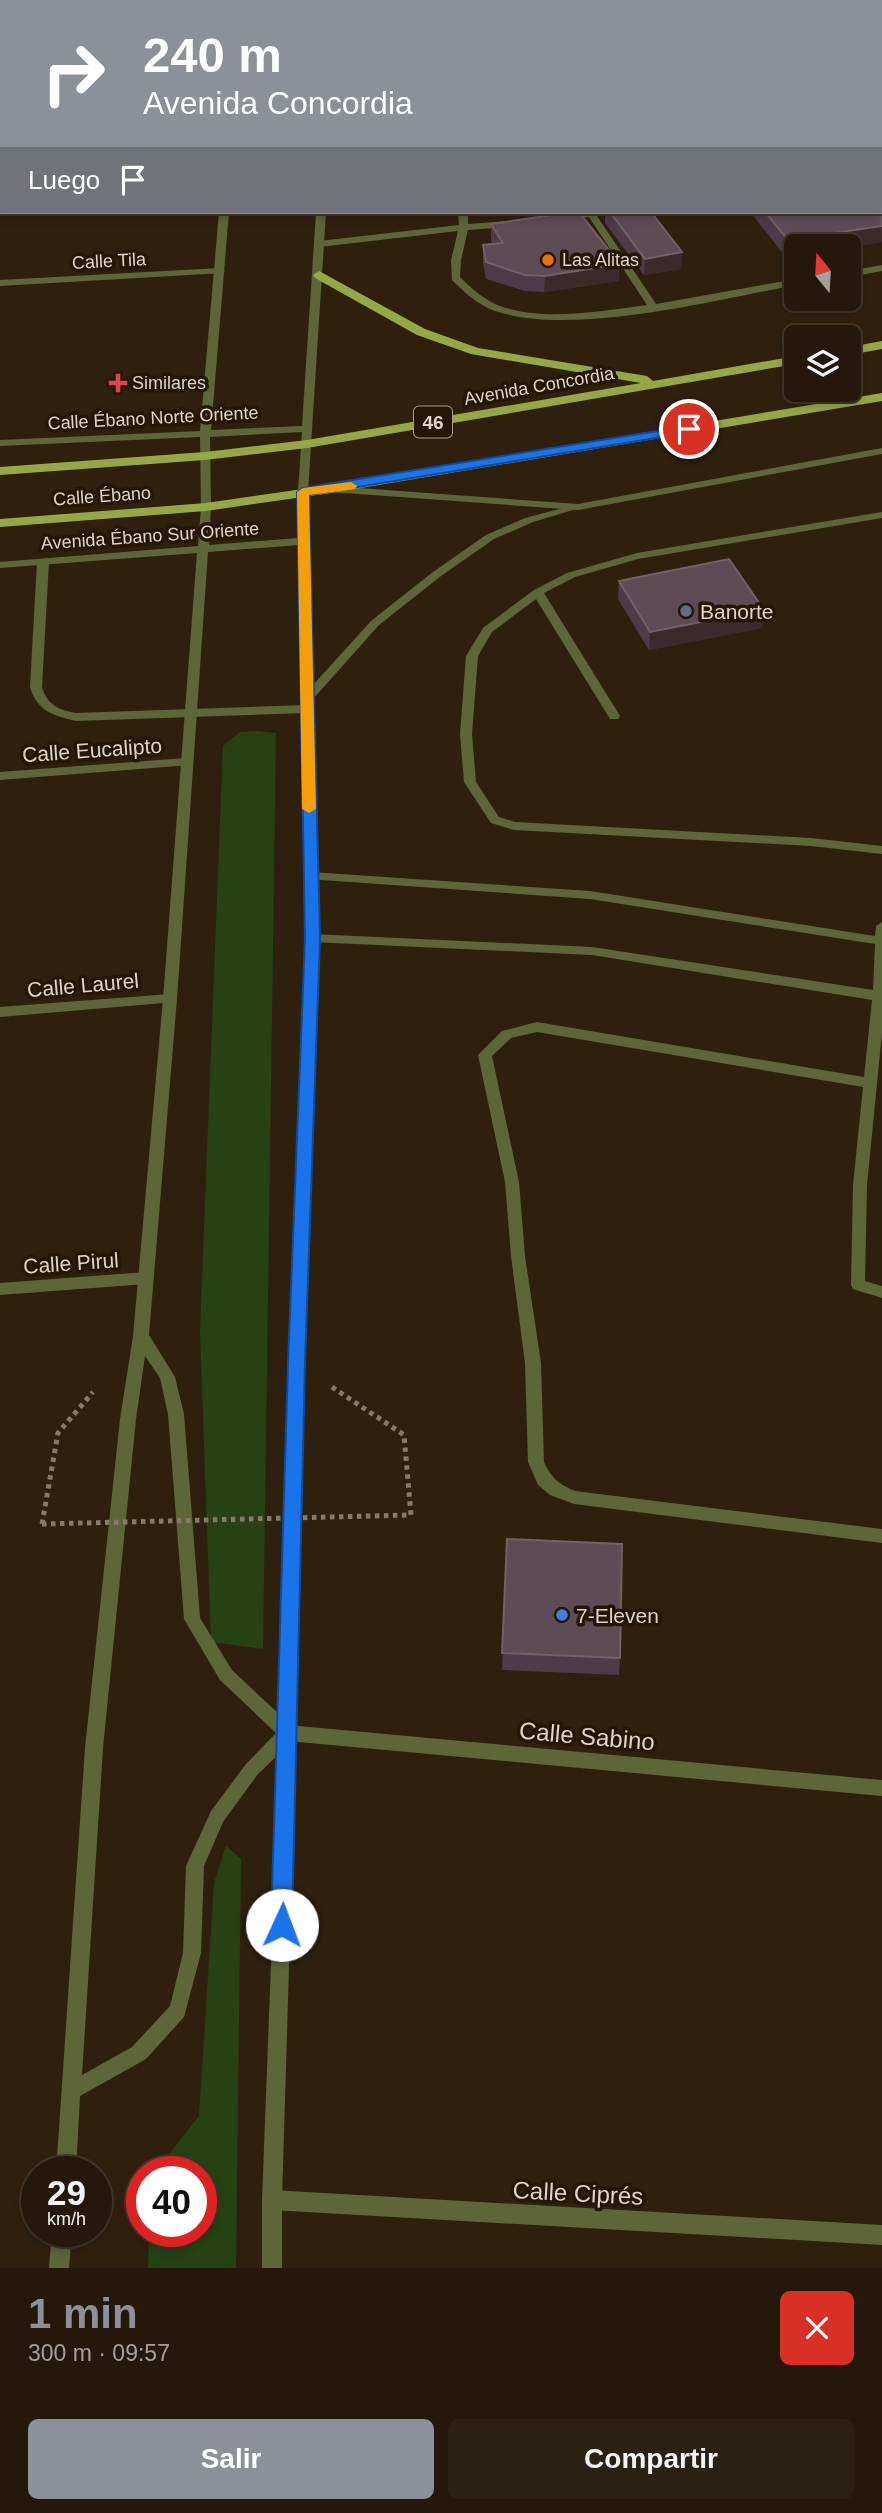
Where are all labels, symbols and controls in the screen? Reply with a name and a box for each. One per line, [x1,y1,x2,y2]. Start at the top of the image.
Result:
icon: right [28,28,119,119]
text: 240 m [143,28,282,82]
text: Avenida Concordia [143,85,413,121]
icon: arrive [114,161,152,199]
text: Luego [28,165,100,195]
north arrow [784,234,861,312]
map controls [784,234,861,402]
street label: Calle Tila [72,249,147,273]
place label: Las Alitas [562,250,639,270]
marker: Las Alitas [540,252,556,268]
button: layers [784,325,861,402]
street label: Avenida Concordia [463,363,616,409]
place label: Similares [132,373,206,393]
marker: Similares [110,375,126,391]
pin [659,399,719,459]
street label: Calle Ébano Norte Oriente [47,402,259,434]
road number: 46 [414,406,452,438]
icon: arrive [670,410,708,448]
street label: Calle Ébano [52,483,152,509]
street label: Avenida Ébano Sur Oriente [40,518,260,554]
place label: Banorte [700,600,774,623]
marker: Banorte [678,603,694,619]
street label: Calle Eucalipto [21,734,163,766]
street label: Calle Laurel [26,969,140,1001]
street label: Calle Pirul [22,1248,120,1278]
place label: 7-Eleven [576,1604,659,1627]
marker: 7-Eleven [554,1607,570,1623]
street label: Calle Sabino [518,1717,656,1755]
position arrow [245,1888,319,1962]
speed limit sign: 40 [126,2156,217,2247]
text: 29 [47,2173,86,2212]
street label: Calle Ciprés [512,2176,644,2210]
text: km/h [47,2209,86,2229]
text: 1 min [28,2290,138,2337]
button: close [780,2291,854,2365]
text: 300 m · 09:57 [28,2340,170,2366]
button: Salir [28,2419,434,2499]
button: Compartir [448,2419,854,2499]

